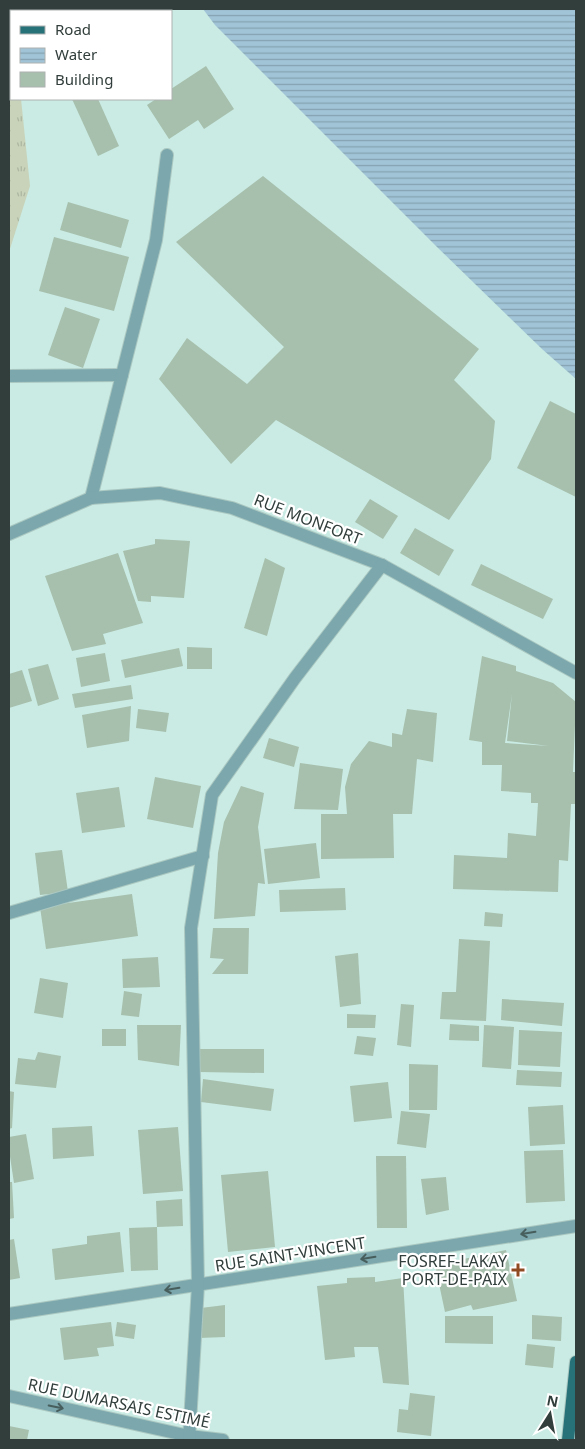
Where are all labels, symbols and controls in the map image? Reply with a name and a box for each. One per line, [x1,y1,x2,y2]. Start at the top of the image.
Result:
legend [10,10,172,100]
text: Road [55,19,91,39]
text: Water [55,44,97,64]
text: Building [55,69,113,89]
street label: RUE MONFORT [251,488,365,550]
one-way arrow [520,1229,536,1239]
street label: RUE SAINT-VINCENT [213,1231,367,1277]
place label: FOSREF-LAKAY PORT-DE-PAIX [398,1250,508,1290]
one-way arrow [360,1254,376,1264]
marker: FOSREF-LAKAY PORT-DE-PAIX [511,1263,525,1277]
one-way arrow [165,1284,181,1294]
street label: RUE DUMARSAIS ESTIMÉ [26,1373,212,1433]
north arrow [525,1389,575,1439]
text: N [545,1390,560,1411]
one-way arrow [48,1403,64,1412]

